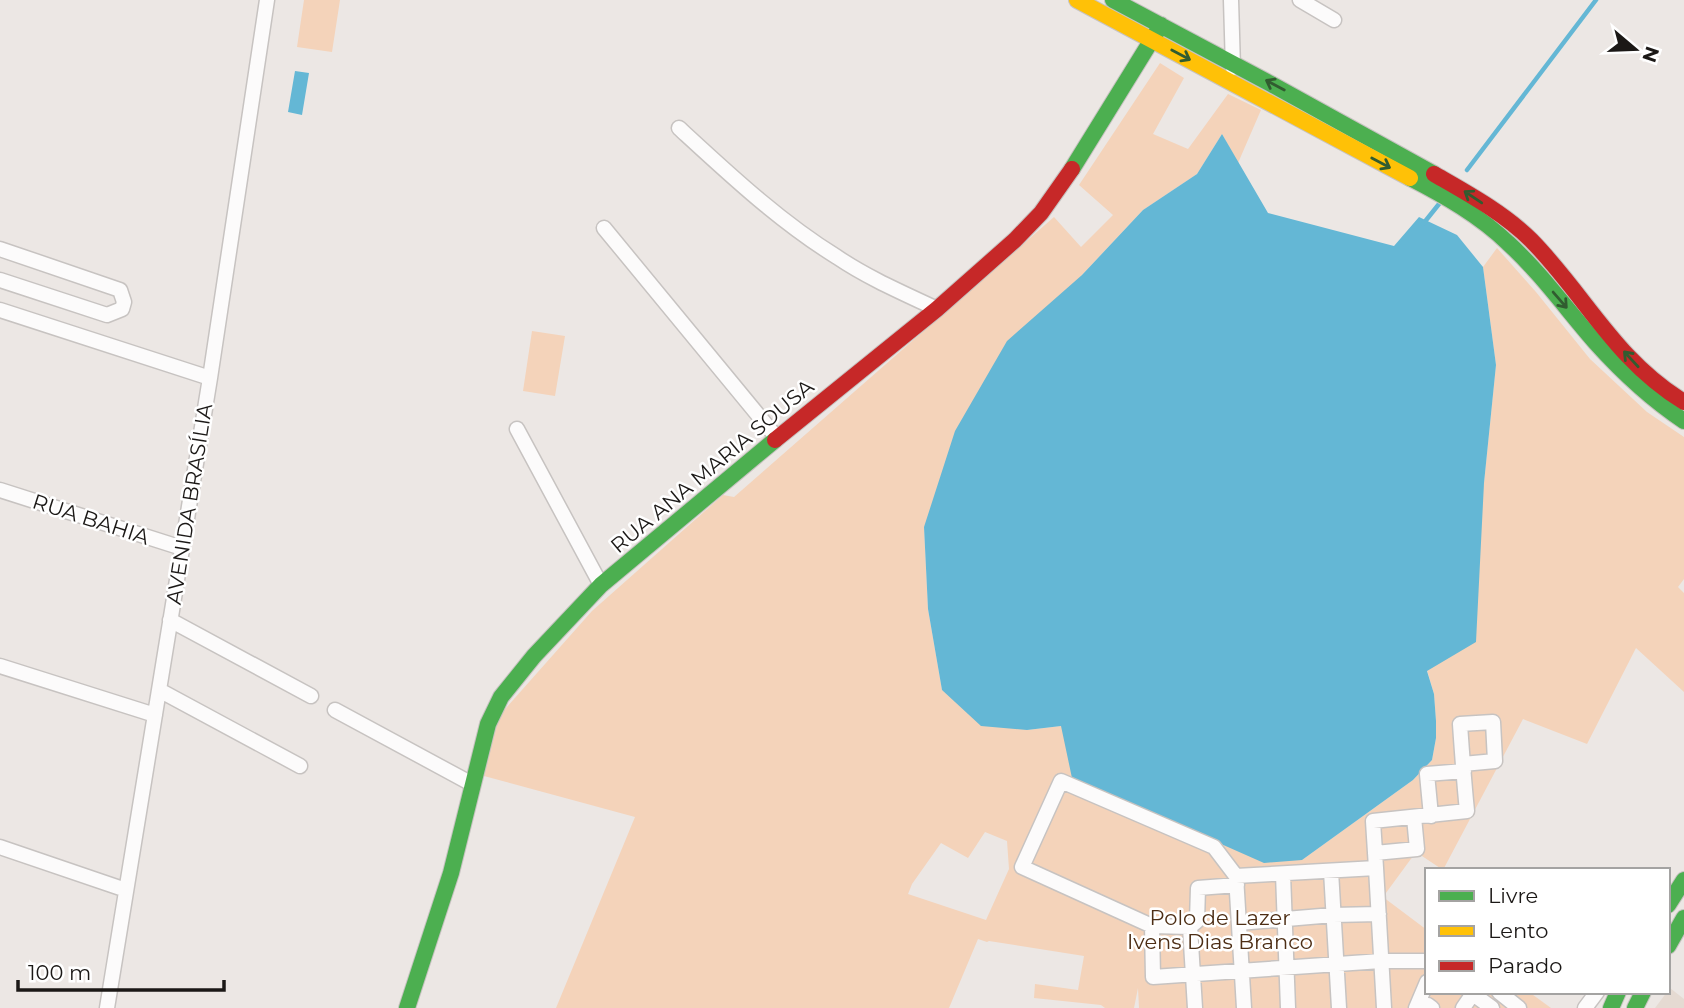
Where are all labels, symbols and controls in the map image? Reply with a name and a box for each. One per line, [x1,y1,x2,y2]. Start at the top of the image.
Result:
north arrow [1600,14,1670,84]
text: N [1637,43,1664,65]
one-way arrow [1170,49,1191,63]
one-way arrow [1265,78,1286,92]
one-way arrow [1370,156,1391,170]
one-way arrow [1464,190,1483,204]
one-way arrow [1552,291,1568,309]
one-way arrow [1623,351,1640,368]
street label: RUA ANA MARIA SOUSA [605,373,819,558]
street label: AVENIDA BRASÍLIA [161,401,217,606]
street label: RUA BAHIA [29,488,153,550]
legend [1425,868,1670,994]
text: Livre [1488,883,1538,908]
park label: Polo de Lazer Ivens Dias Branco [1127,905,1313,954]
text: Lento [1488,918,1548,943]
scale bar [18,948,224,992]
text: Parado [1488,953,1563,978]
text: 100 m [28,960,91,985]

